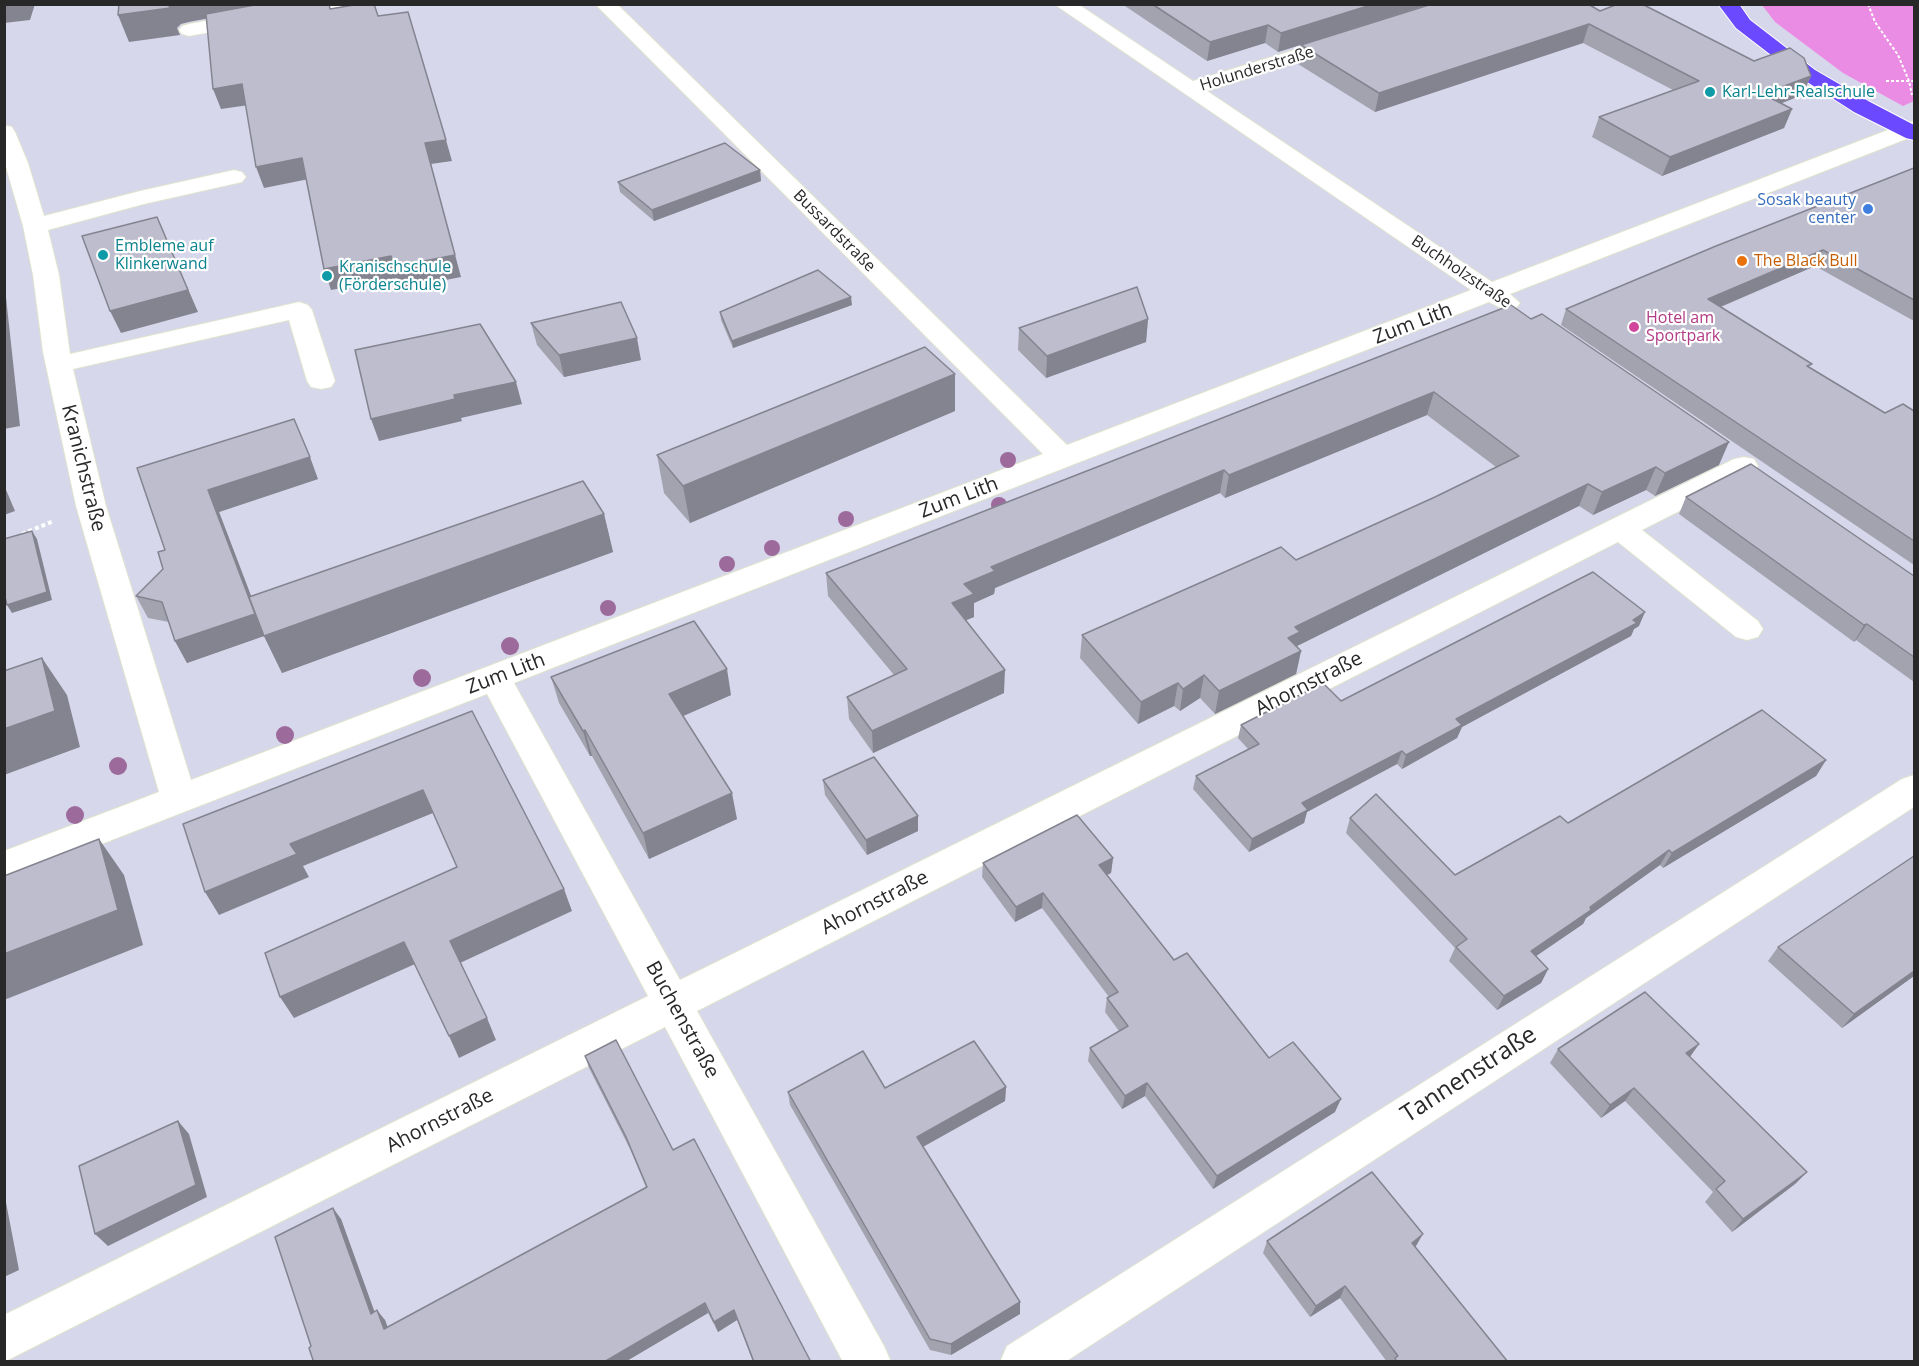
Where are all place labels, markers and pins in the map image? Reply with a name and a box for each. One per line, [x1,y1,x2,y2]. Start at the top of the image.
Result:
place label: Karl-Lehr-Realschule [1722,82,1875,102]
marker: Karl-Lehr-Realschule [1703,85,1717,99]
place label: Sosak beauty center [1757,190,1856,228]
marker: Sosak beauty center [1861,202,1875,216]
place label: Embleme auf Klinkerwand [115,236,214,274]
marker: Embleme auf Klinkerwand [96,248,110,262]
place label: The Black Bull [1754,251,1857,271]
marker: The Black Bull [1735,254,1749,268]
place label: Kranischschule (Förderschule) [339,257,451,295]
marker: Kranischschule (Förderschule) [320,269,334,283]
place label: Hotel am Sportpark [1646,308,1720,346]
marker: Hotel am Sportpark [1627,320,1641,334]

